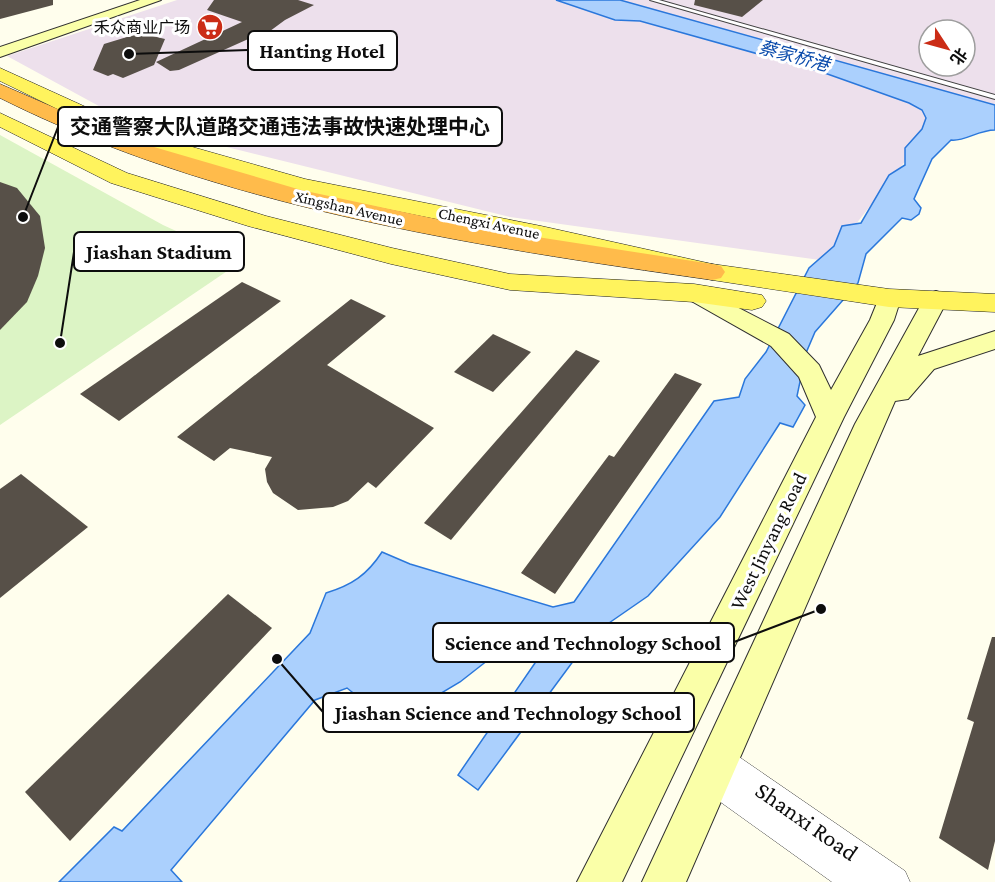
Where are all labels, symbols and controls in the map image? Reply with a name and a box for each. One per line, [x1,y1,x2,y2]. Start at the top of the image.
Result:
supermarket icon: 禾众商业广场 [195,12,225,42]
north arrow [917,18,977,78]
place label: 禾众商业广场 [94,19,190,36]
callout: Hanting Hotel [248,31,397,70]
water label: 蔡家桥港 [757,37,834,76]
text: Hanting Hotel [259,39,385,63]
text: 北 [947,45,970,68]
callout: 交通警察大队道路交通违法事故快速处理中心 [58,107,502,146]
text: 交通警察大队道路交通违法事故快速处理中心 [70,115,490,139]
street label: Xingshan Avenue [293,187,405,230]
street label: Chengxi Avenue [437,204,541,243]
callout: Jiashan Stadium [74,232,244,271]
text: Jiashan Stadium [84,240,232,264]
street label: West Jinyang Road [725,469,812,613]
callout: Science and Technology School [433,623,734,662]
text: Science and Technology School [445,631,721,655]
callout: Jiashan Science and Technology School [323,693,694,732]
text: Jiashan Science and Technology School [333,701,681,725]
street label: Shanxi Road [751,776,864,866]

